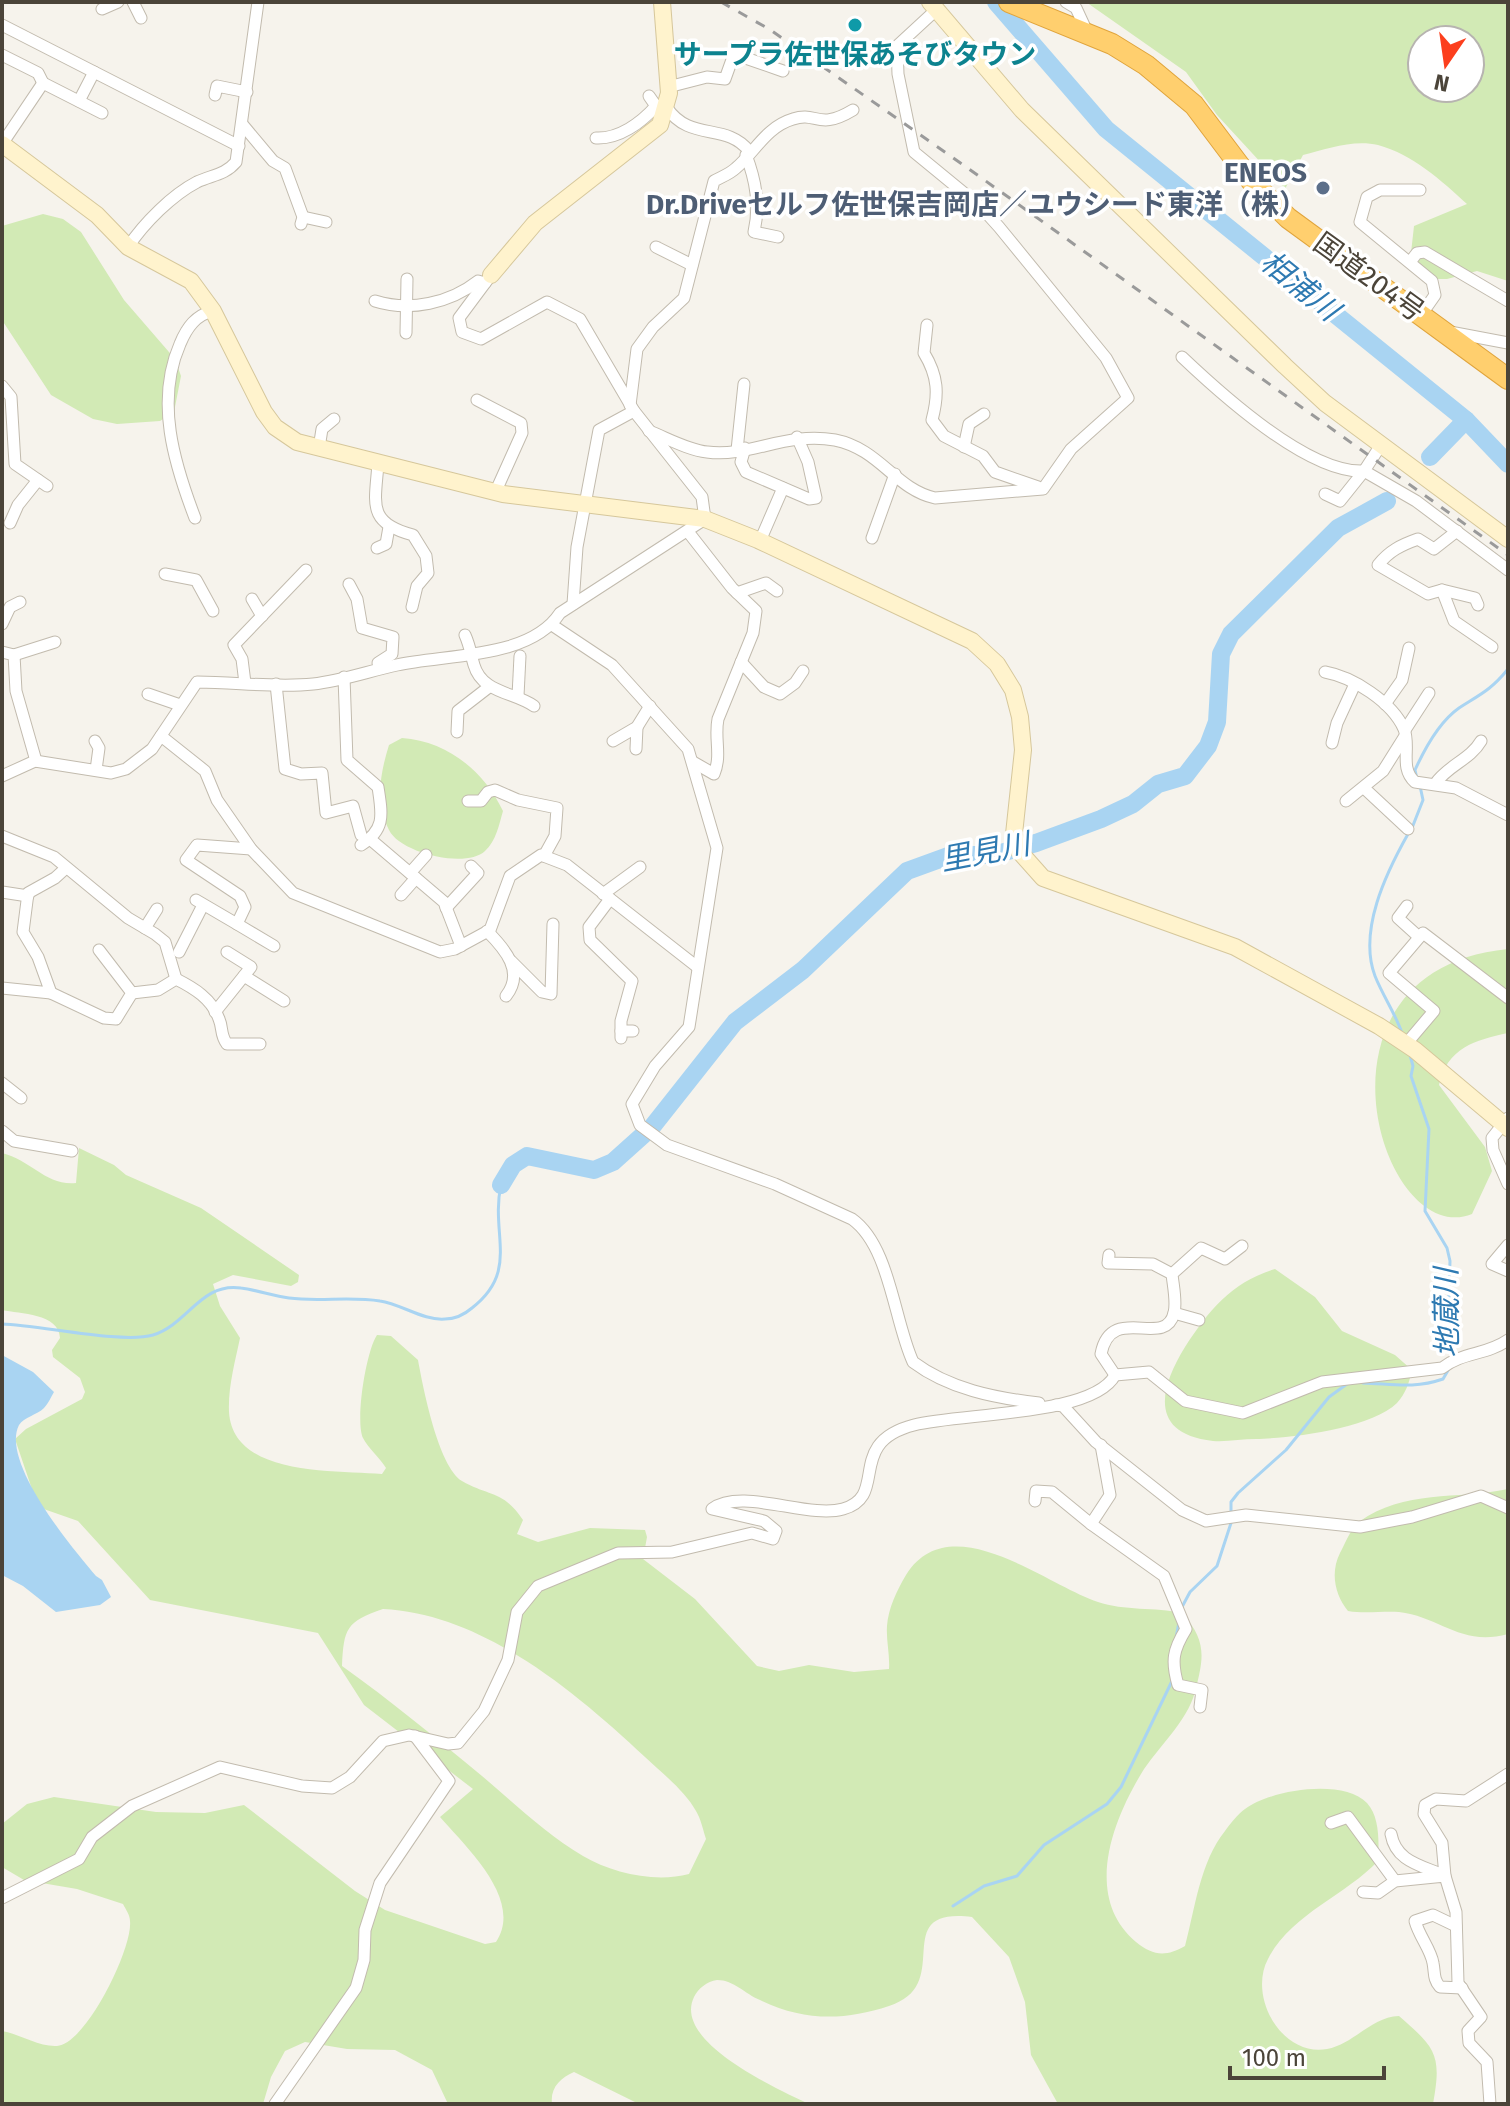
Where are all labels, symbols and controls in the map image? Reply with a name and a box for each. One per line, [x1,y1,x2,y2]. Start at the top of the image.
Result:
marker: サープラ佐世保あそびタウン [846,16,864,34]
north arrow [1406,24,1486,104]
place label: サープラ佐世保あそびタウン [674,38,1036,71]
text: N [1431,68,1452,98]
place label: ENEOS Dr.Driveセルフ佐世保吉岡店／ユウシード東洋（株） [646,156,1307,221]
marker: ENEOS Dr.Driveセルフ佐世保吉岡店／ユウシード東洋（株） [1314,179,1332,197]
street label: 国道204号 [1307,226,1431,328]
water label: 相浦川 [1254,244,1349,330]
water label: 里見川 [937,825,1036,878]
water label: 地蔵川 [1428,1265,1466,1358]
scale bar [1230,2030,1384,2080]
text: 100 m [1242,2044,1306,2072]

